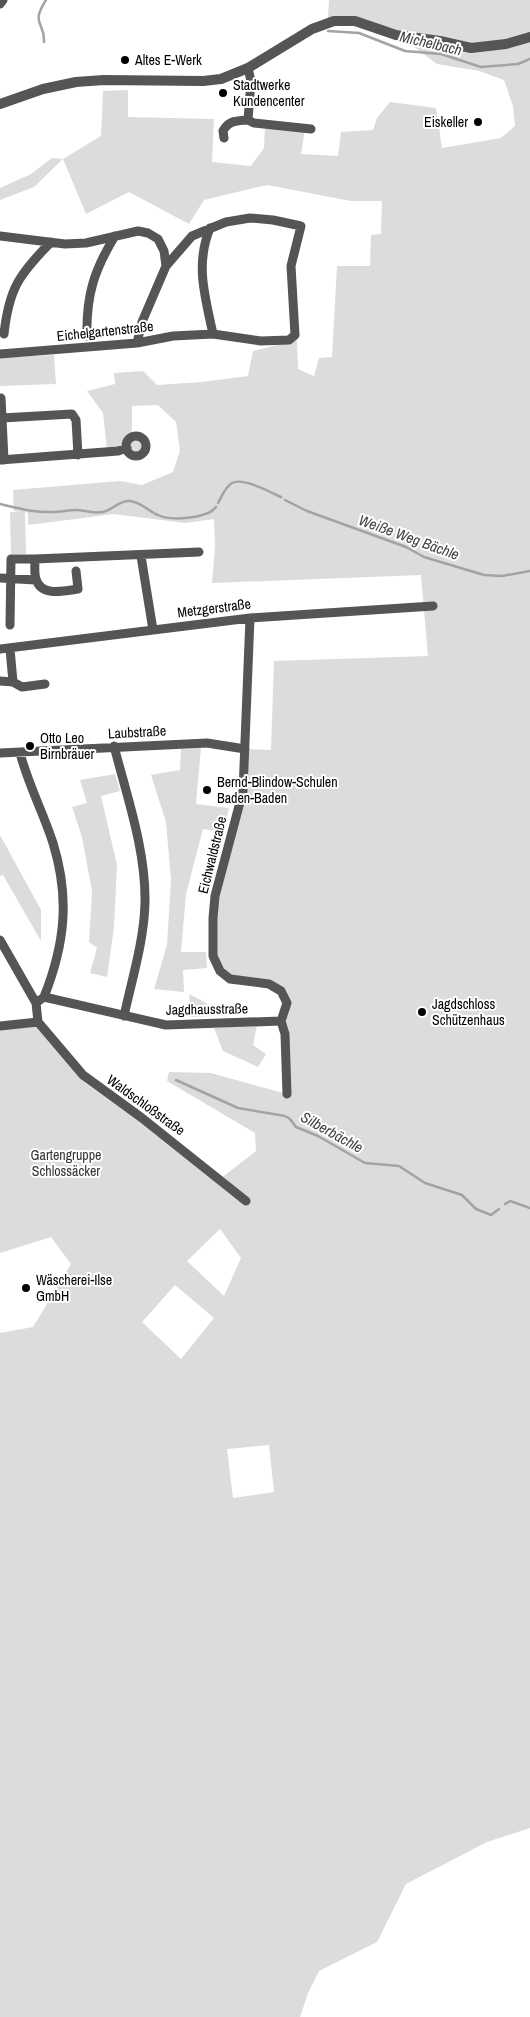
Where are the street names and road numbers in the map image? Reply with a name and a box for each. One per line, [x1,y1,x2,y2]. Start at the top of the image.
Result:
street label: Eichelgartenstraße [56,317,154,345]
street label: Metzgerstraße [176,595,252,621]
street label: Laubstraße [108,721,166,743]
street label: Eichwaldstraße [194,814,230,896]
street label: Jagdhausstraße [166,999,248,1019]
street label: Waldschloßstraße [103,1071,189,1139]

